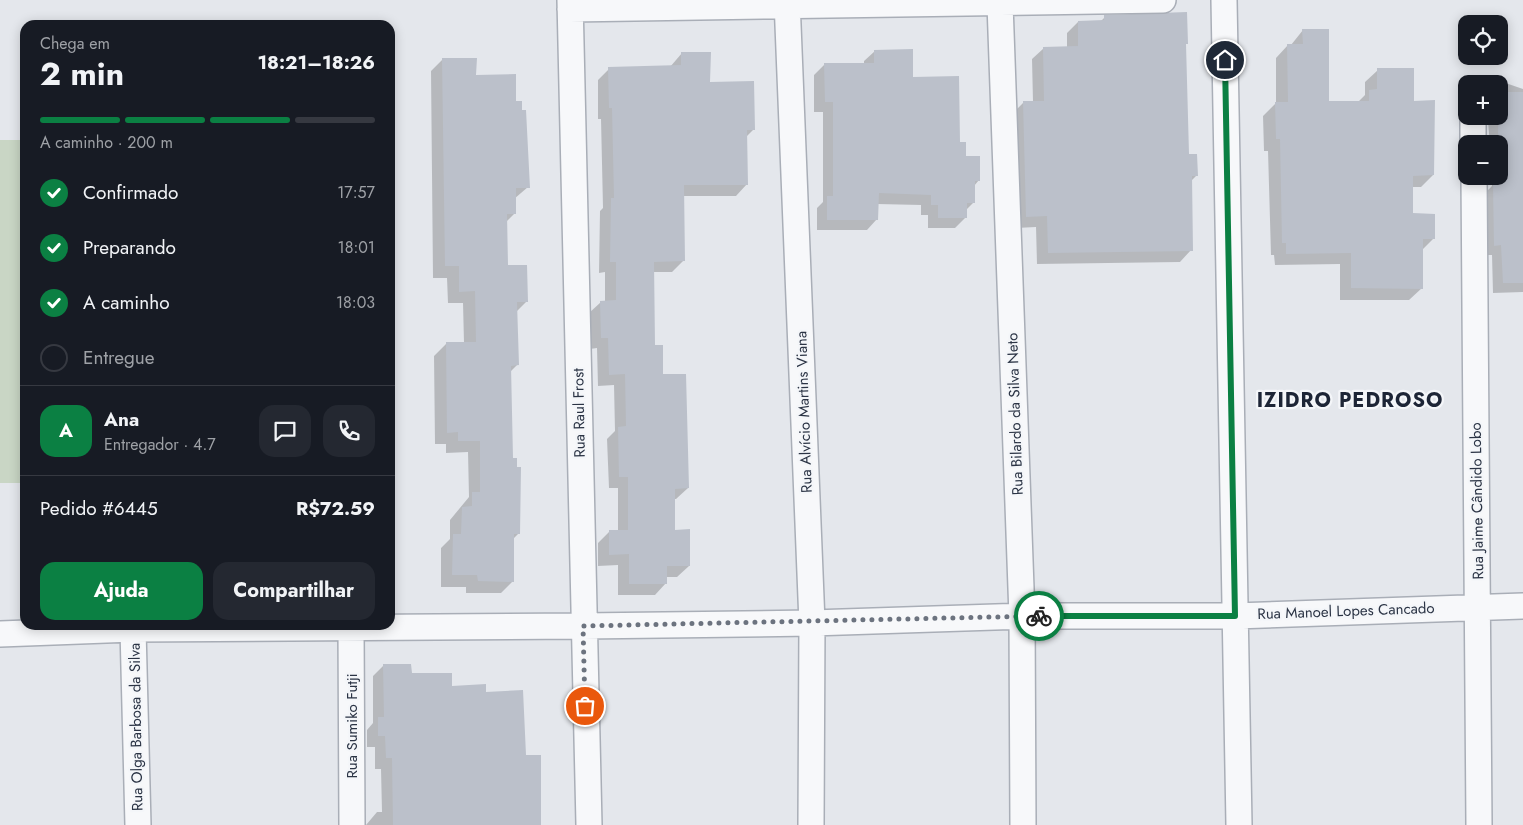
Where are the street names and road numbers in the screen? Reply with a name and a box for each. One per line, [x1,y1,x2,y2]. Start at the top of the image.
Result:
street label: Rua Alvício Martins Viana [790,331,818,493]
street label: Rua Bilardo da Silva Neto [1001,332,1029,496]
street label: Rua Raul Frost [567,368,591,458]
street label: Rua Jaime Cândido Lobo [1465,422,1489,580]
street label: Rua Manoel Lopes Cancado [1257,597,1435,625]
street label: Rua Olga Barbosa da Silva [124,643,148,811]
street label: Rua Sumiko Futji [341,673,363,779]

